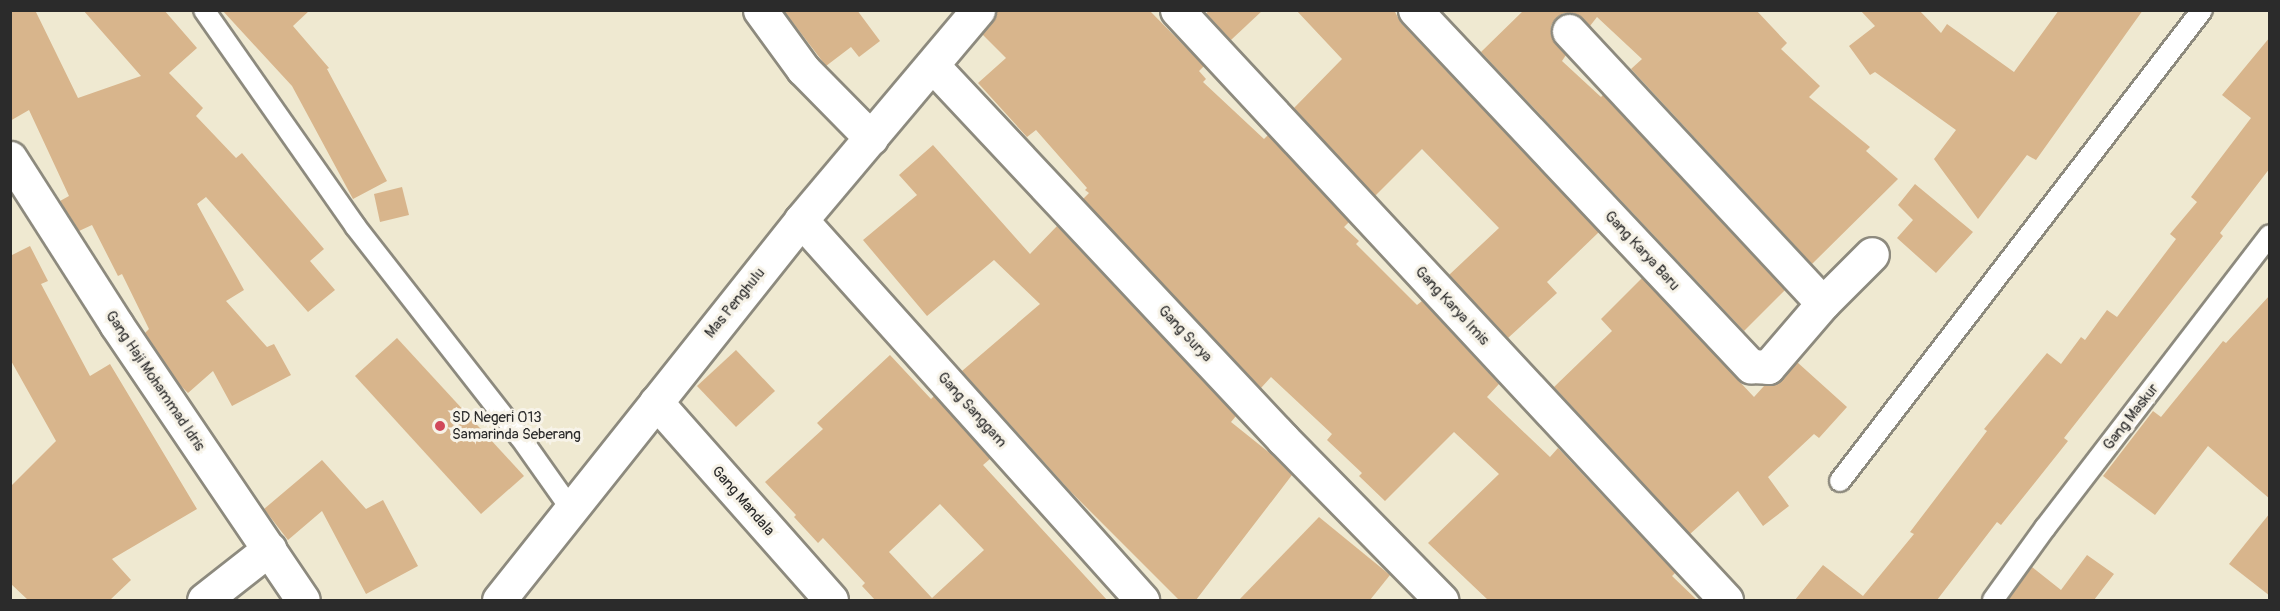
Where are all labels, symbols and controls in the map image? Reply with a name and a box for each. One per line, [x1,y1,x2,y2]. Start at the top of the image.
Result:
street label: Gang Karya Baru [1601,208,1683,294]
street label: Gang Karya Imis [1411,263,1493,349]
street label: Mas Penghulu [701,264,769,342]
street label: Gang Surya [1154,302,1216,366]
street label: Gang Haji Mohammad Idris [101,308,209,454]
street label: Gang Sanggam [934,369,1010,451]
street label: Gang Maskur [2099,380,2163,454]
place label: SD Negeri 013 Samarinda Seberang [452,408,581,443]
marker: SD Negeri 013 Samarinda Seberang [433,419,447,433]
street label: Gang Mandala [708,462,778,540]

